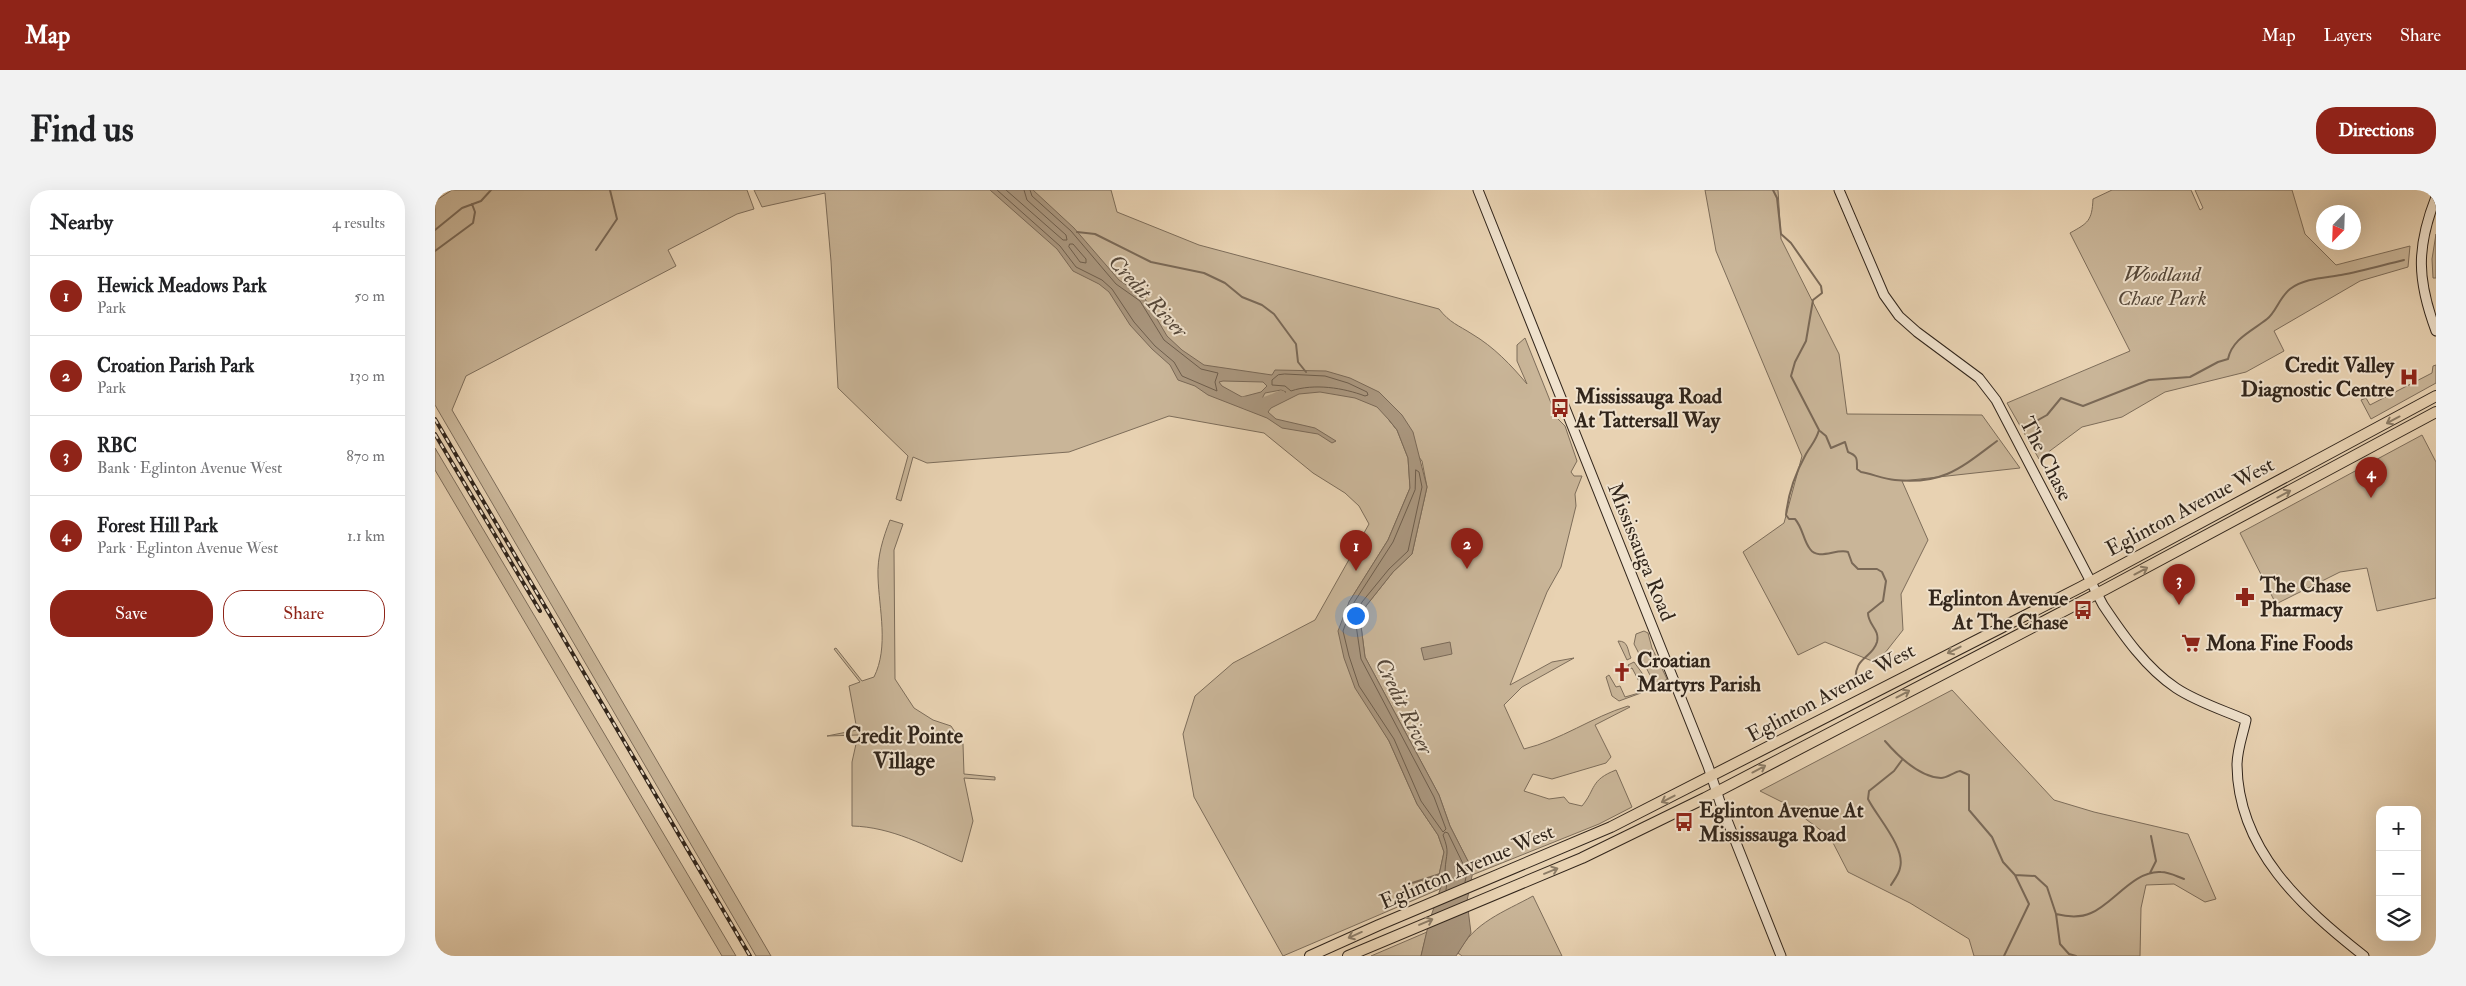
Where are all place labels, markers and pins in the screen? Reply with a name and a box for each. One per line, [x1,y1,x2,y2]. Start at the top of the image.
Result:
place label: Credit Valley Diagnostic Centre [2241,352,2395,403]
hospital icon: Credit Valley Diagnostic Centre [2398,366,2420,388]
place label: Mississauga Road At Tattersall Way [1574,383,1723,434]
bus stop icon: Mississauga Road At Tattersall Way [1549,397,1571,419]
pin: 4 [2355,457,2387,498]
pin: 2 [1451,528,1483,569]
pin: 1 [1340,530,1372,571]
pin: 3 [2163,564,2195,605]
place label: The Chase Pharmacy [2259,572,2351,623]
place label: Eglinton Avenue At The Chase [1928,585,2068,636]
pharmacy icon: The Chase Pharmacy [2234,586,2256,608]
bus stop icon: Eglinton Avenue At The Chase [2072,599,2094,621]
place label: Mona Fine Foods [2205,630,2353,657]
supermarket icon: Mona Fine Foods [2180,632,2202,654]
place label: Croatian Martyrs Parish [1636,647,1761,698]
church icon: Croatian Martyrs Parish [1611,661,1633,683]
place label: Eglinton Avenue At Mississauga Road [1698,797,1864,848]
bus stop icon: Eglinton Avenue At Mississauga Road [1673,811,1695,833]

